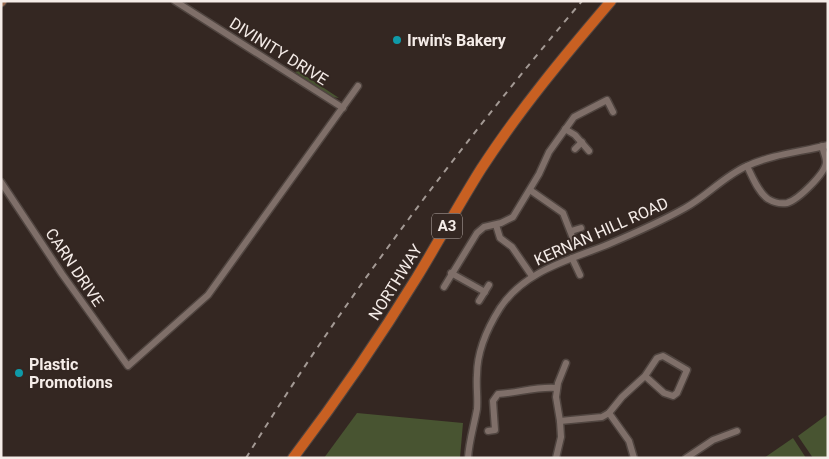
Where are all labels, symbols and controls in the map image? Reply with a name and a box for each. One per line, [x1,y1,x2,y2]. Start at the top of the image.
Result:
street label: DIVINITY DRIVE [226,14,331,89]
place label: Irwin's Bakery [407,31,507,50]
marker: Irwin's Bakery [391,34,403,46]
street label: KERNAN HILL ROAD [531,193,671,270]
road number: A3 [432,214,462,238]
street label: CARN DRIVE [42,225,108,310]
street label: NORTHWAY [365,241,426,324]
place label: Plastic Promotions [29,355,113,392]
marker: Plastic Promotions [13,367,25,379]

